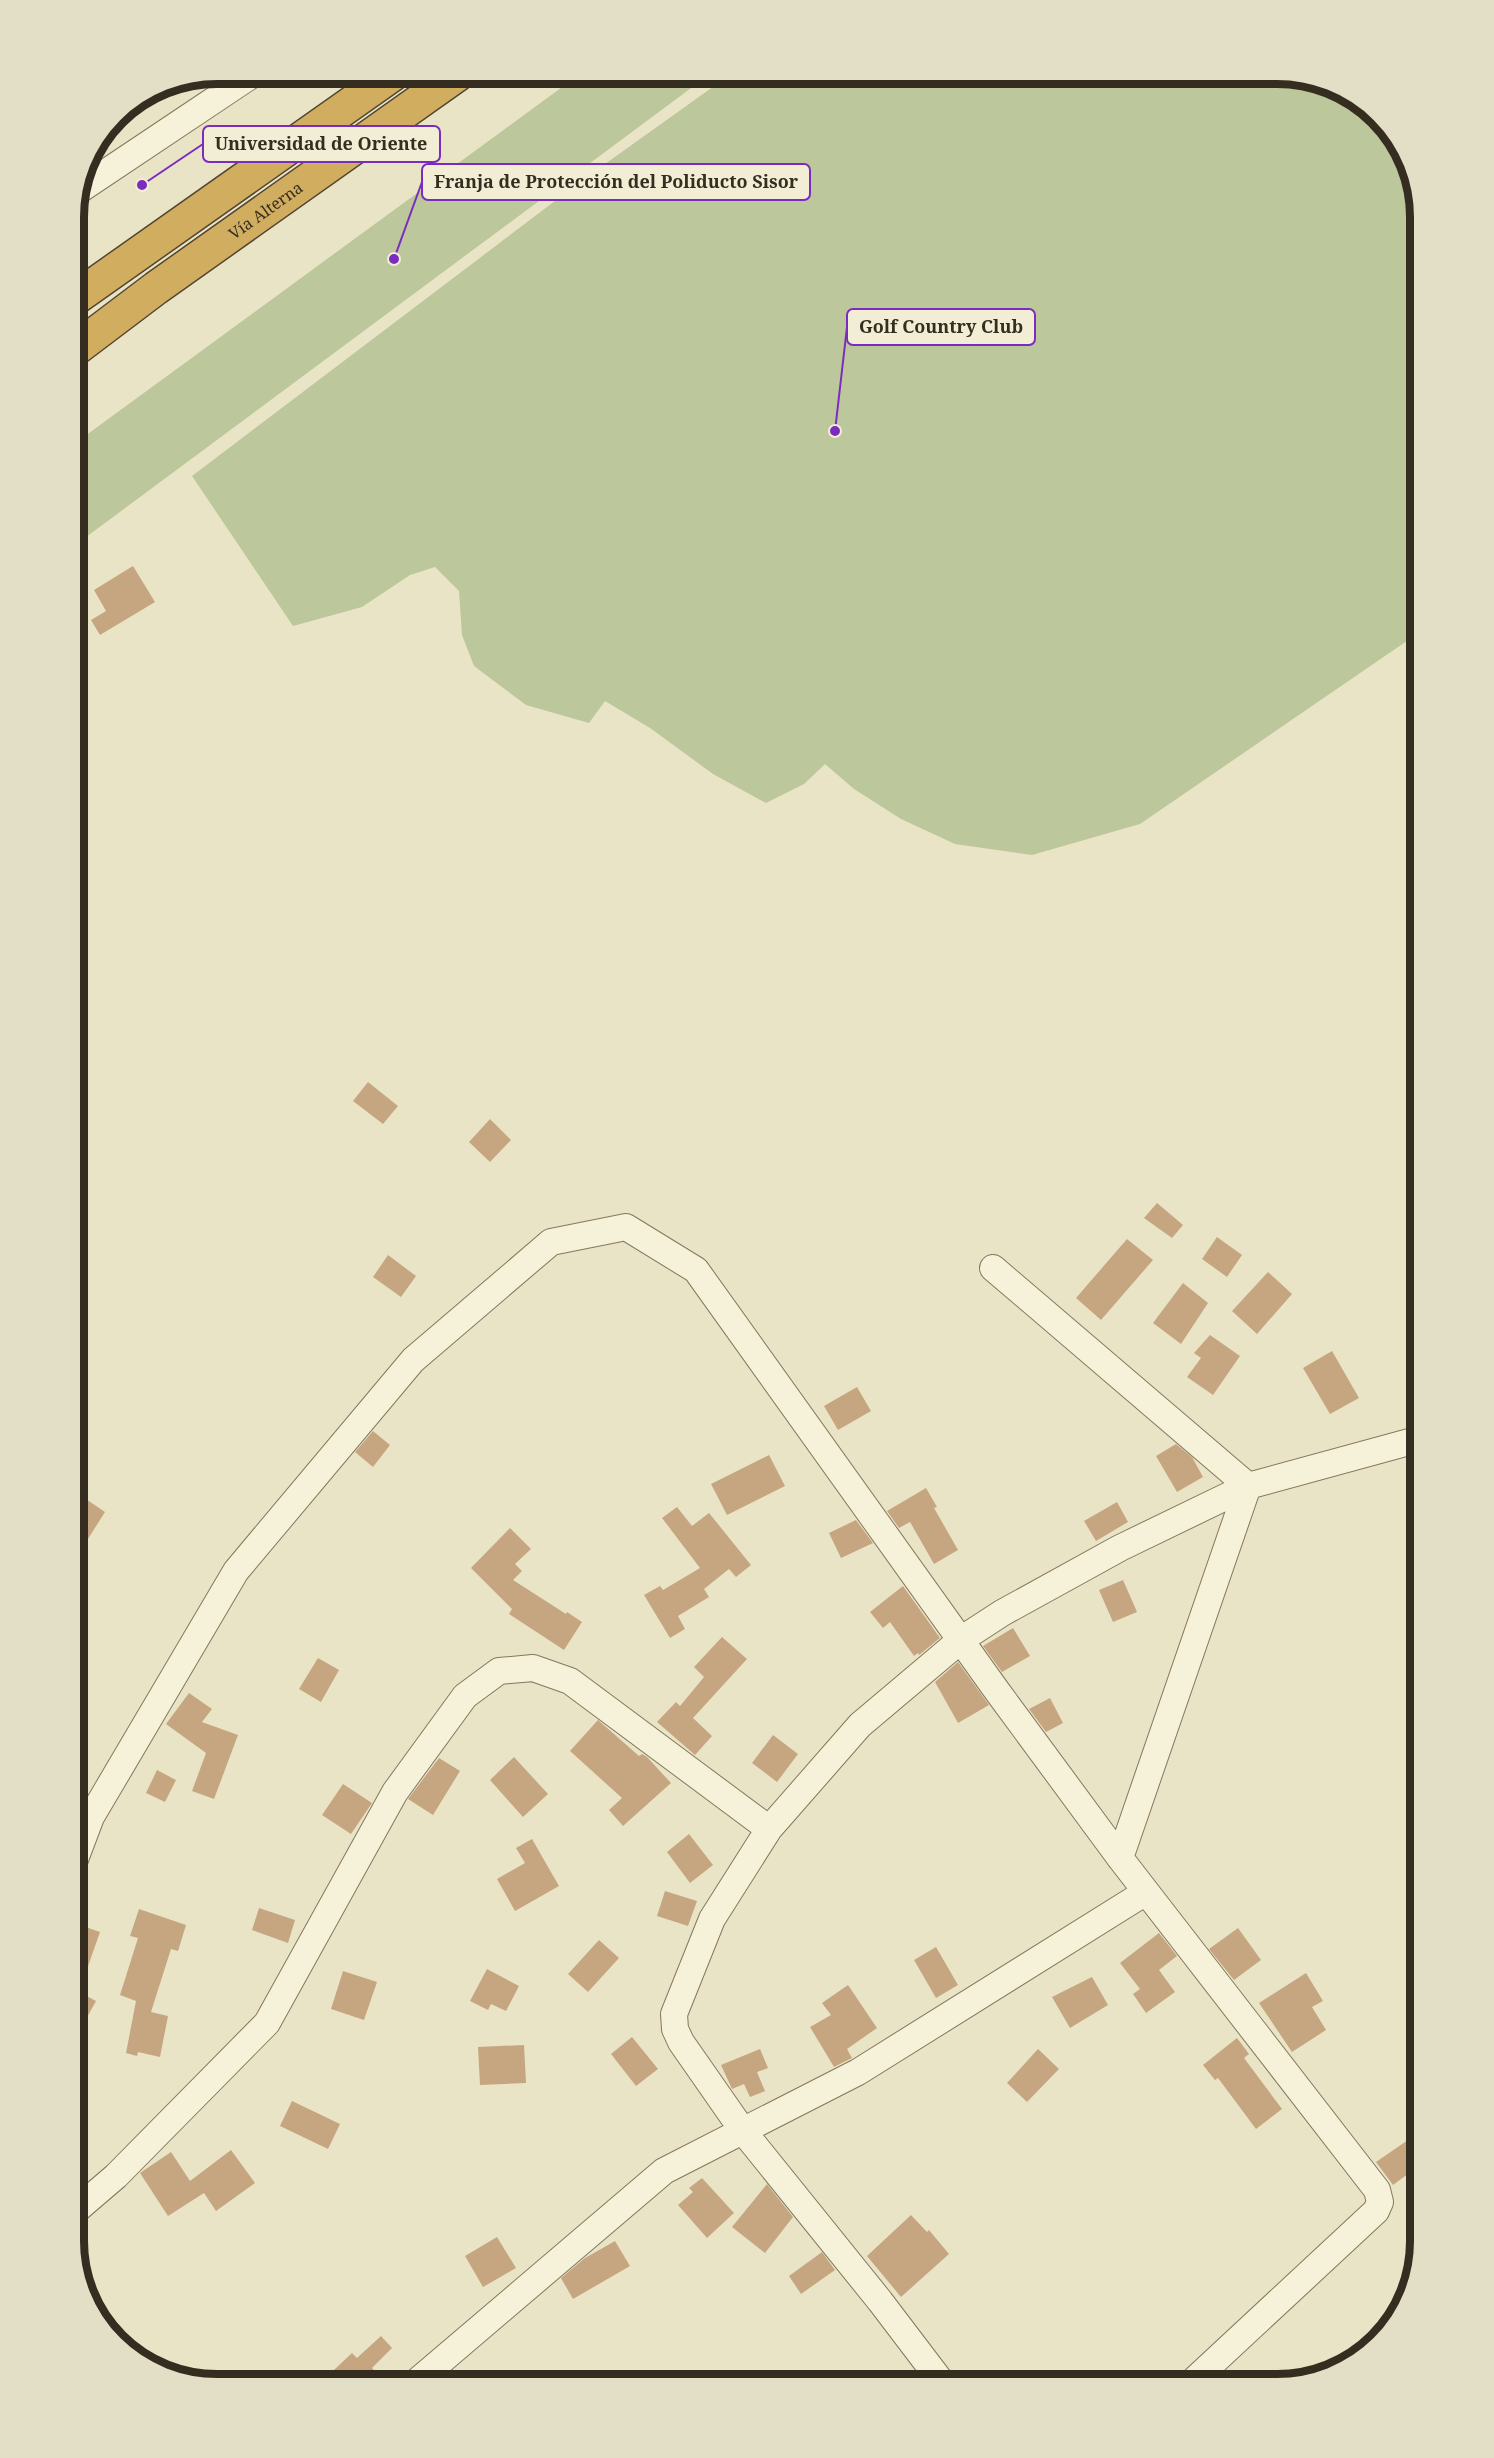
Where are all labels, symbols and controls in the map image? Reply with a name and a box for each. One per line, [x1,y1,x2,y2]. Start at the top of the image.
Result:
callout: Universidad de Oriente [203,126,440,162]
text: Universidad de Oriente [215,131,427,155]
callout: Franja de Protección del Poliducto Sisor [422,164,810,200]
text: Franja de Protección del Poliducto Sisor [434,169,799,193]
street label: Vía Alterna [224,176,307,244]
callout: Golf Country Club [847,309,1035,345]
text: Golf Country Club [859,314,1023,338]

